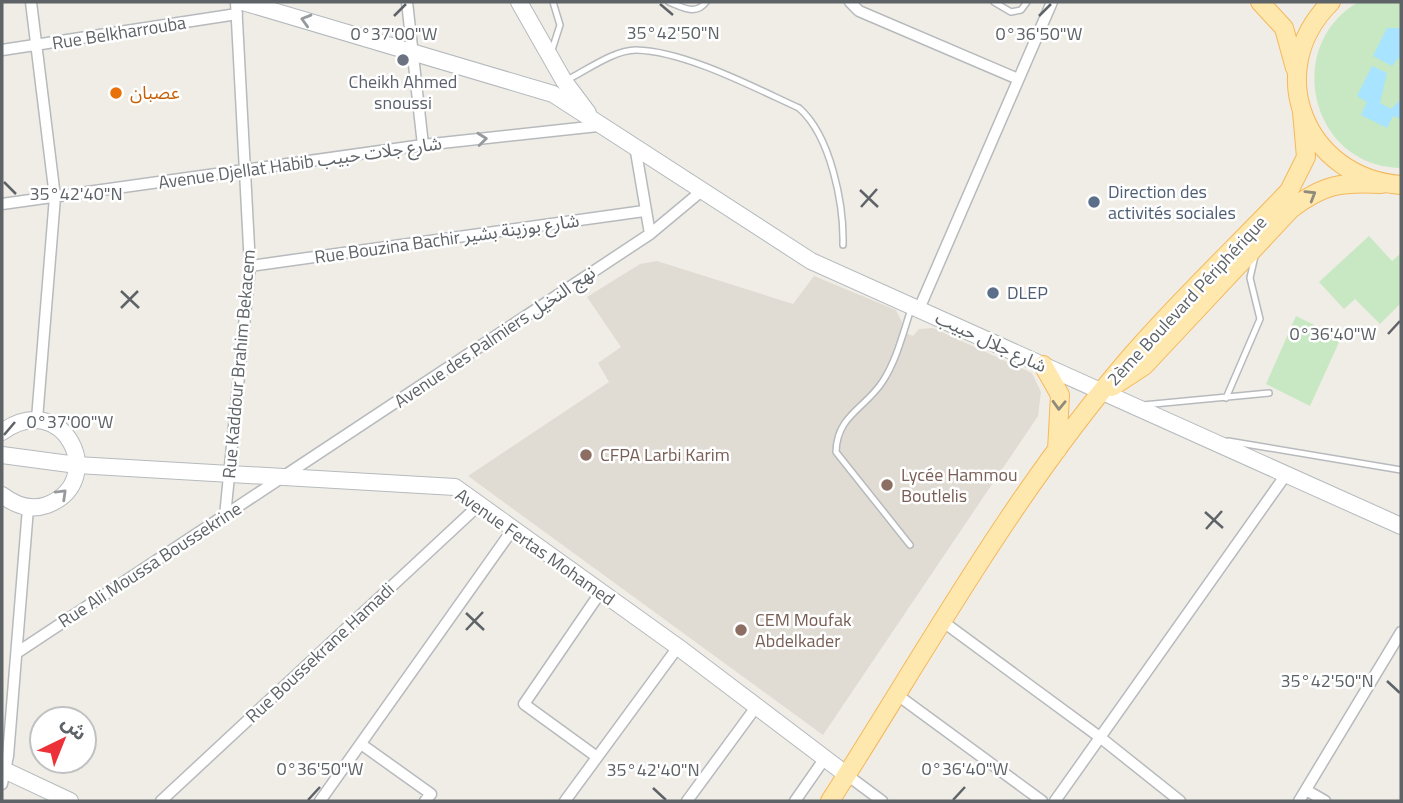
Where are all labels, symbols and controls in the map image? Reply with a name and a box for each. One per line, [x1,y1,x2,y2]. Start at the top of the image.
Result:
street label: Rue Belkharrouba [50,9,188,56]
one-way arrow [300,14,312,28]
text: 35°42'50"N [626,19,720,46]
text: 0°37'00"W [351,20,437,47]
text: 0°36'50"W [996,20,1082,47]
marker: Cheikh Ahmed snoussi [395,52,411,68]
place label: Cheikh Ahmed snoussi [349,68,457,116]
place label: عصبان [130,79,180,106]
marker: عصبان [108,85,124,101]
street label: Avenue Djellat Habib شارع جلات حبيب [156,129,444,197]
one-way arrow [477,132,488,147]
place label: Direction des activités sociales [1108,178,1236,226]
text: 35°42'40"N [29,180,123,207]
one-way arrow [1304,191,1317,204]
marker: Direction des activités sociales [1086,194,1102,210]
street label: Rue Bouzina Bachir شارع بوزينة بشير [313,207,581,271]
street label: 2ème Boulevard Périphérique [1100,210,1273,392]
street label: Rue Kaddour Brahim Bekacem [215,248,262,480]
street label: Avenue des Palmiers نهج النخيل [389,259,601,414]
place label: DLEP [1007,279,1048,306]
marker: DLEP [985,285,1001,301]
street label: شارع جلال حبيب [931,304,1051,380]
text: 0°36'40"W [1290,320,1376,347]
one-way arrow [1052,400,1067,411]
text: 0°37'00"W [27,408,113,435]
place label: CFPA Larbi Karim [600,441,730,468]
marker: CFPA Larbi Karim [578,447,594,463]
place label: Lycée Hammou Boutlelis [901,461,1018,509]
marker: Lycée Hammou Boutlelis [879,477,895,493]
street label: Avenue Fertas Mohamed [450,481,621,612]
one-way arrow [54,490,67,502]
street label: Rue Ali Moussa Boussekrine [53,495,247,634]
street label: Rue Boussekrane Hamadi [239,576,400,729]
place label: CEM Moufak Abdelkader [755,606,852,654]
marker: CEM Moufak Abdelkader [733,622,749,638]
text: 35°42'50"N [1280,667,1374,694]
north arrow [28,705,98,775]
text: ش [56,708,94,747]
text: 0°36'50"W [277,755,363,782]
text: 0°36'40"W [922,755,1008,782]
text: 35°42'40"N [606,756,700,783]

